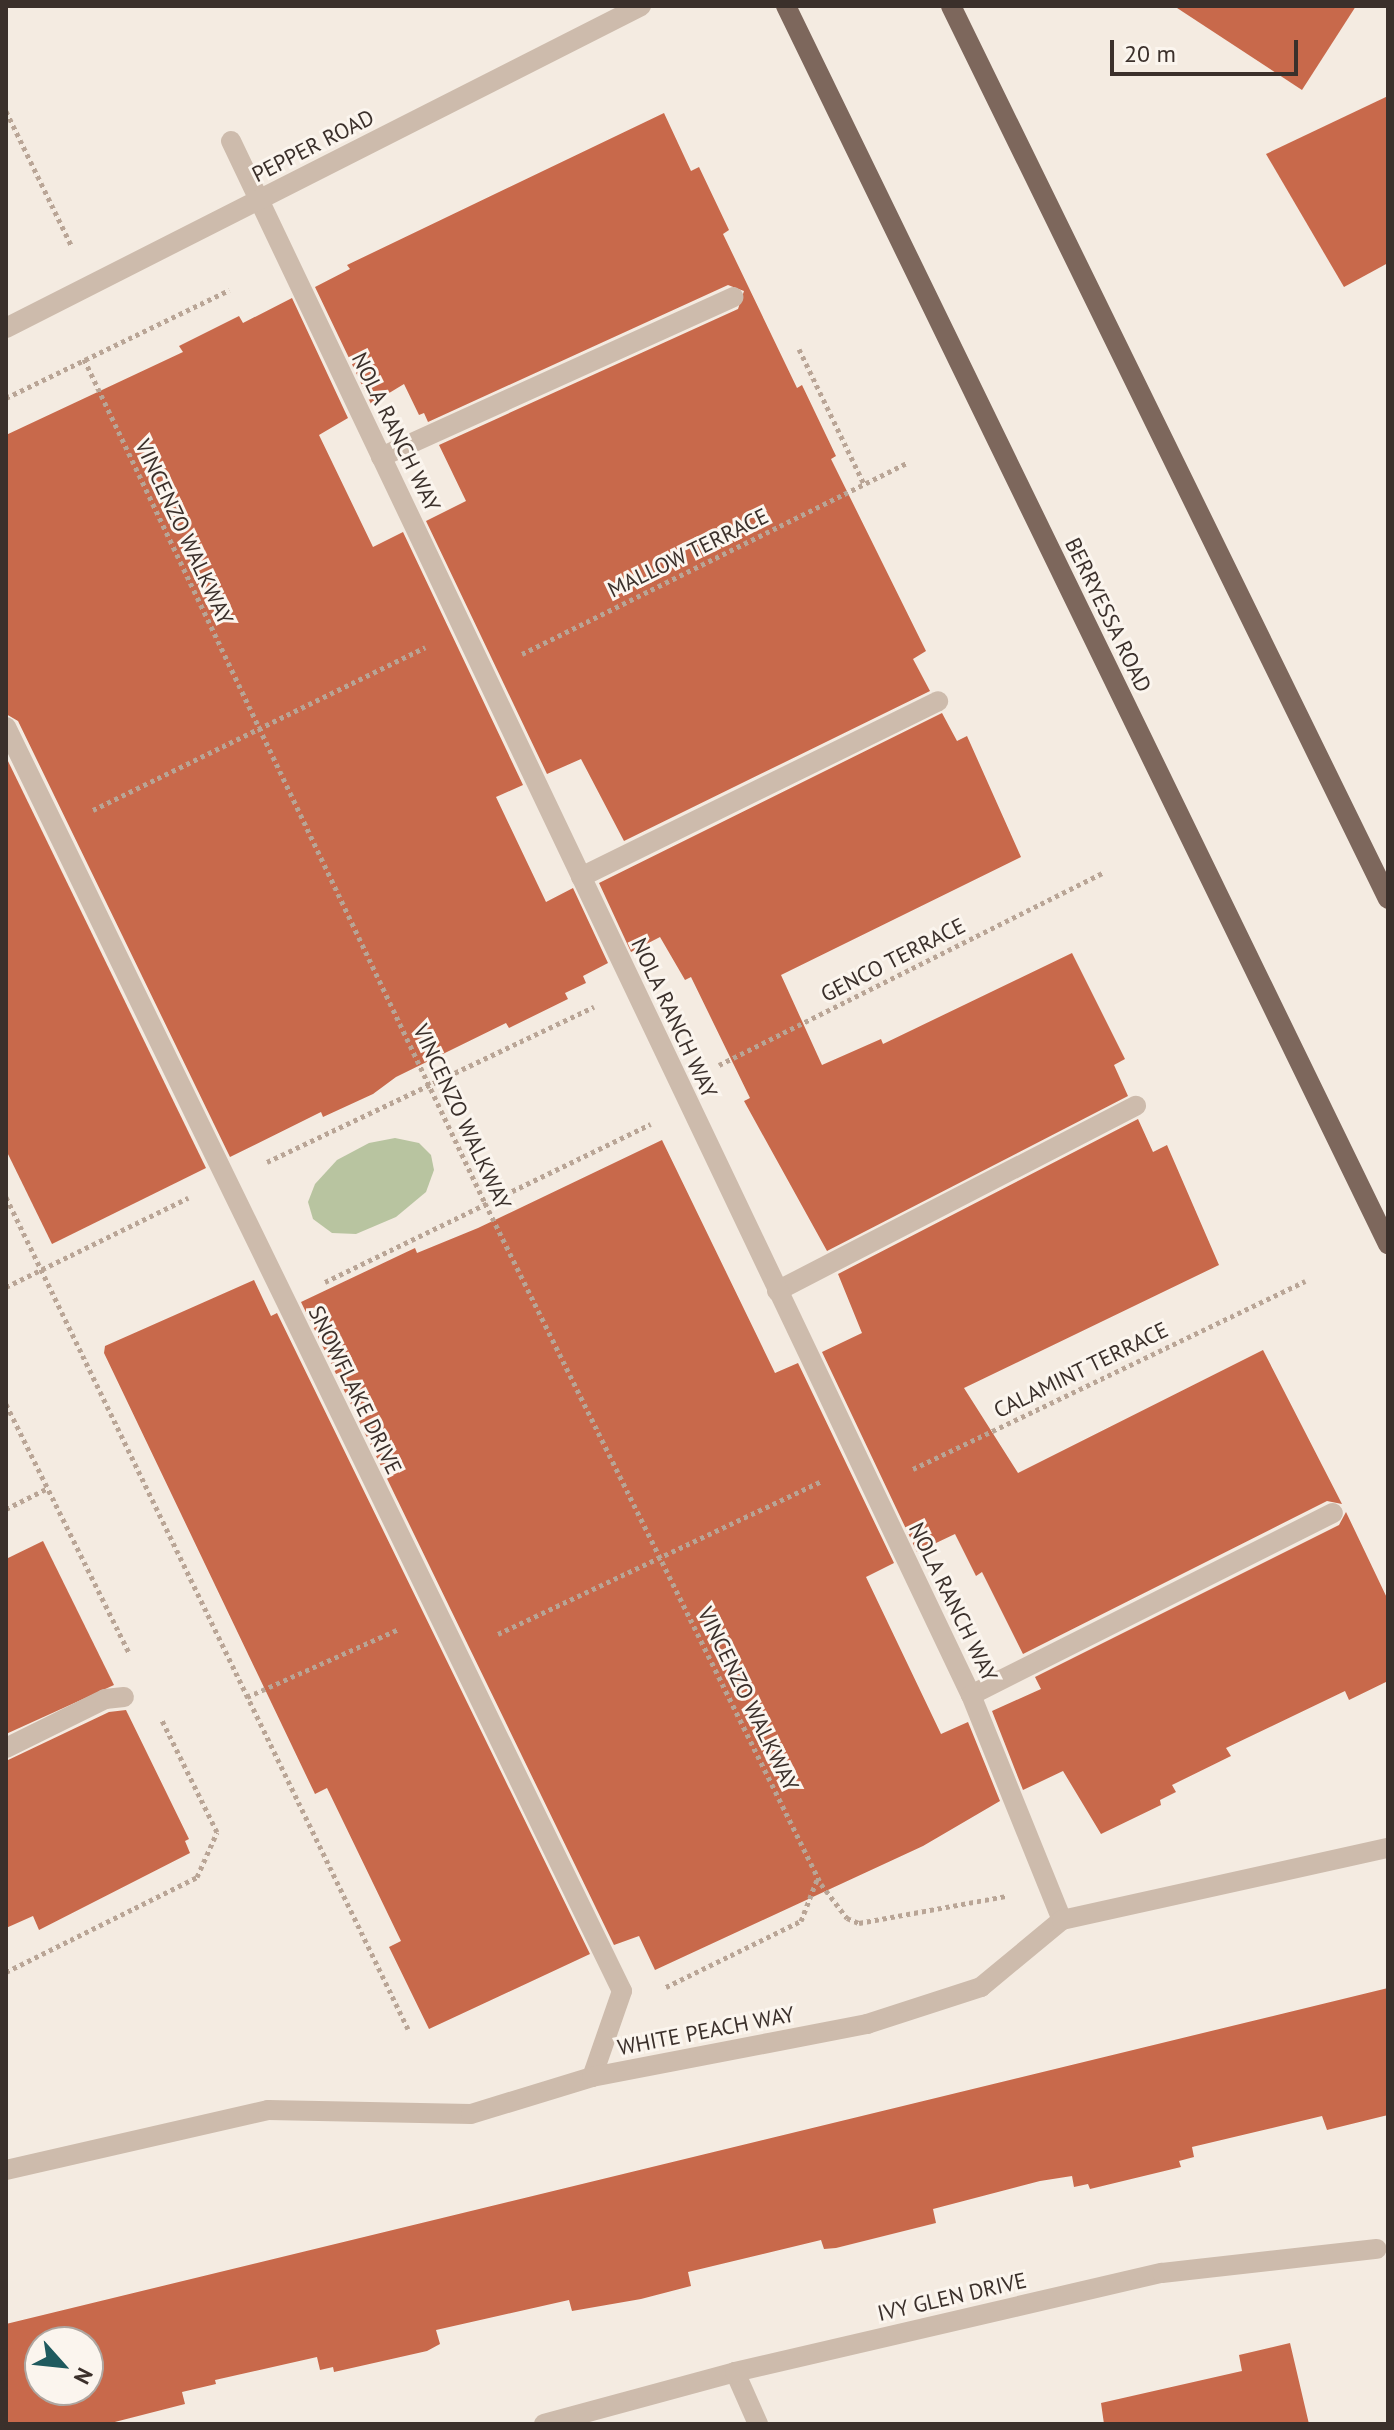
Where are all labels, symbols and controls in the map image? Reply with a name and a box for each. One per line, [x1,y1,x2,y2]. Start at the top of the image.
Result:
scale bar [1114,24,1302,74]
text: 20 m [1124,38,1176,69]
street label: PEPPER ROAD [248,104,378,188]
street label: NOLA RANCH WAY [346,348,446,516]
street label: VINCENZO WALKWAY [129,435,239,629]
street label: MALLOW TERRACE [603,502,773,604]
street label: BERRYESSA ROAD [1059,533,1157,697]
street label: GENCO TERRACE [816,912,970,1008]
street label: NOLA RANCH WAY [625,933,723,1103]
street label: VINCENZO WALKWAY [407,1020,517,1214]
street label: SNOWFLAKE DRIVE [303,1301,407,1479]
street label: CALAMINT TERRACE [989,1316,1173,1424]
street label: NOLA RANCH WAY [903,1518,1003,1686]
street label: VINCENZO WALKWAY [692,1603,804,1795]
street label: WHITE PEACH WAY [615,2001,797,2061]
street label: IVY GLEN DRIVE [875,2267,1029,2327]
north arrow [24,2326,104,2406]
text: N [68,2363,99,2389]

